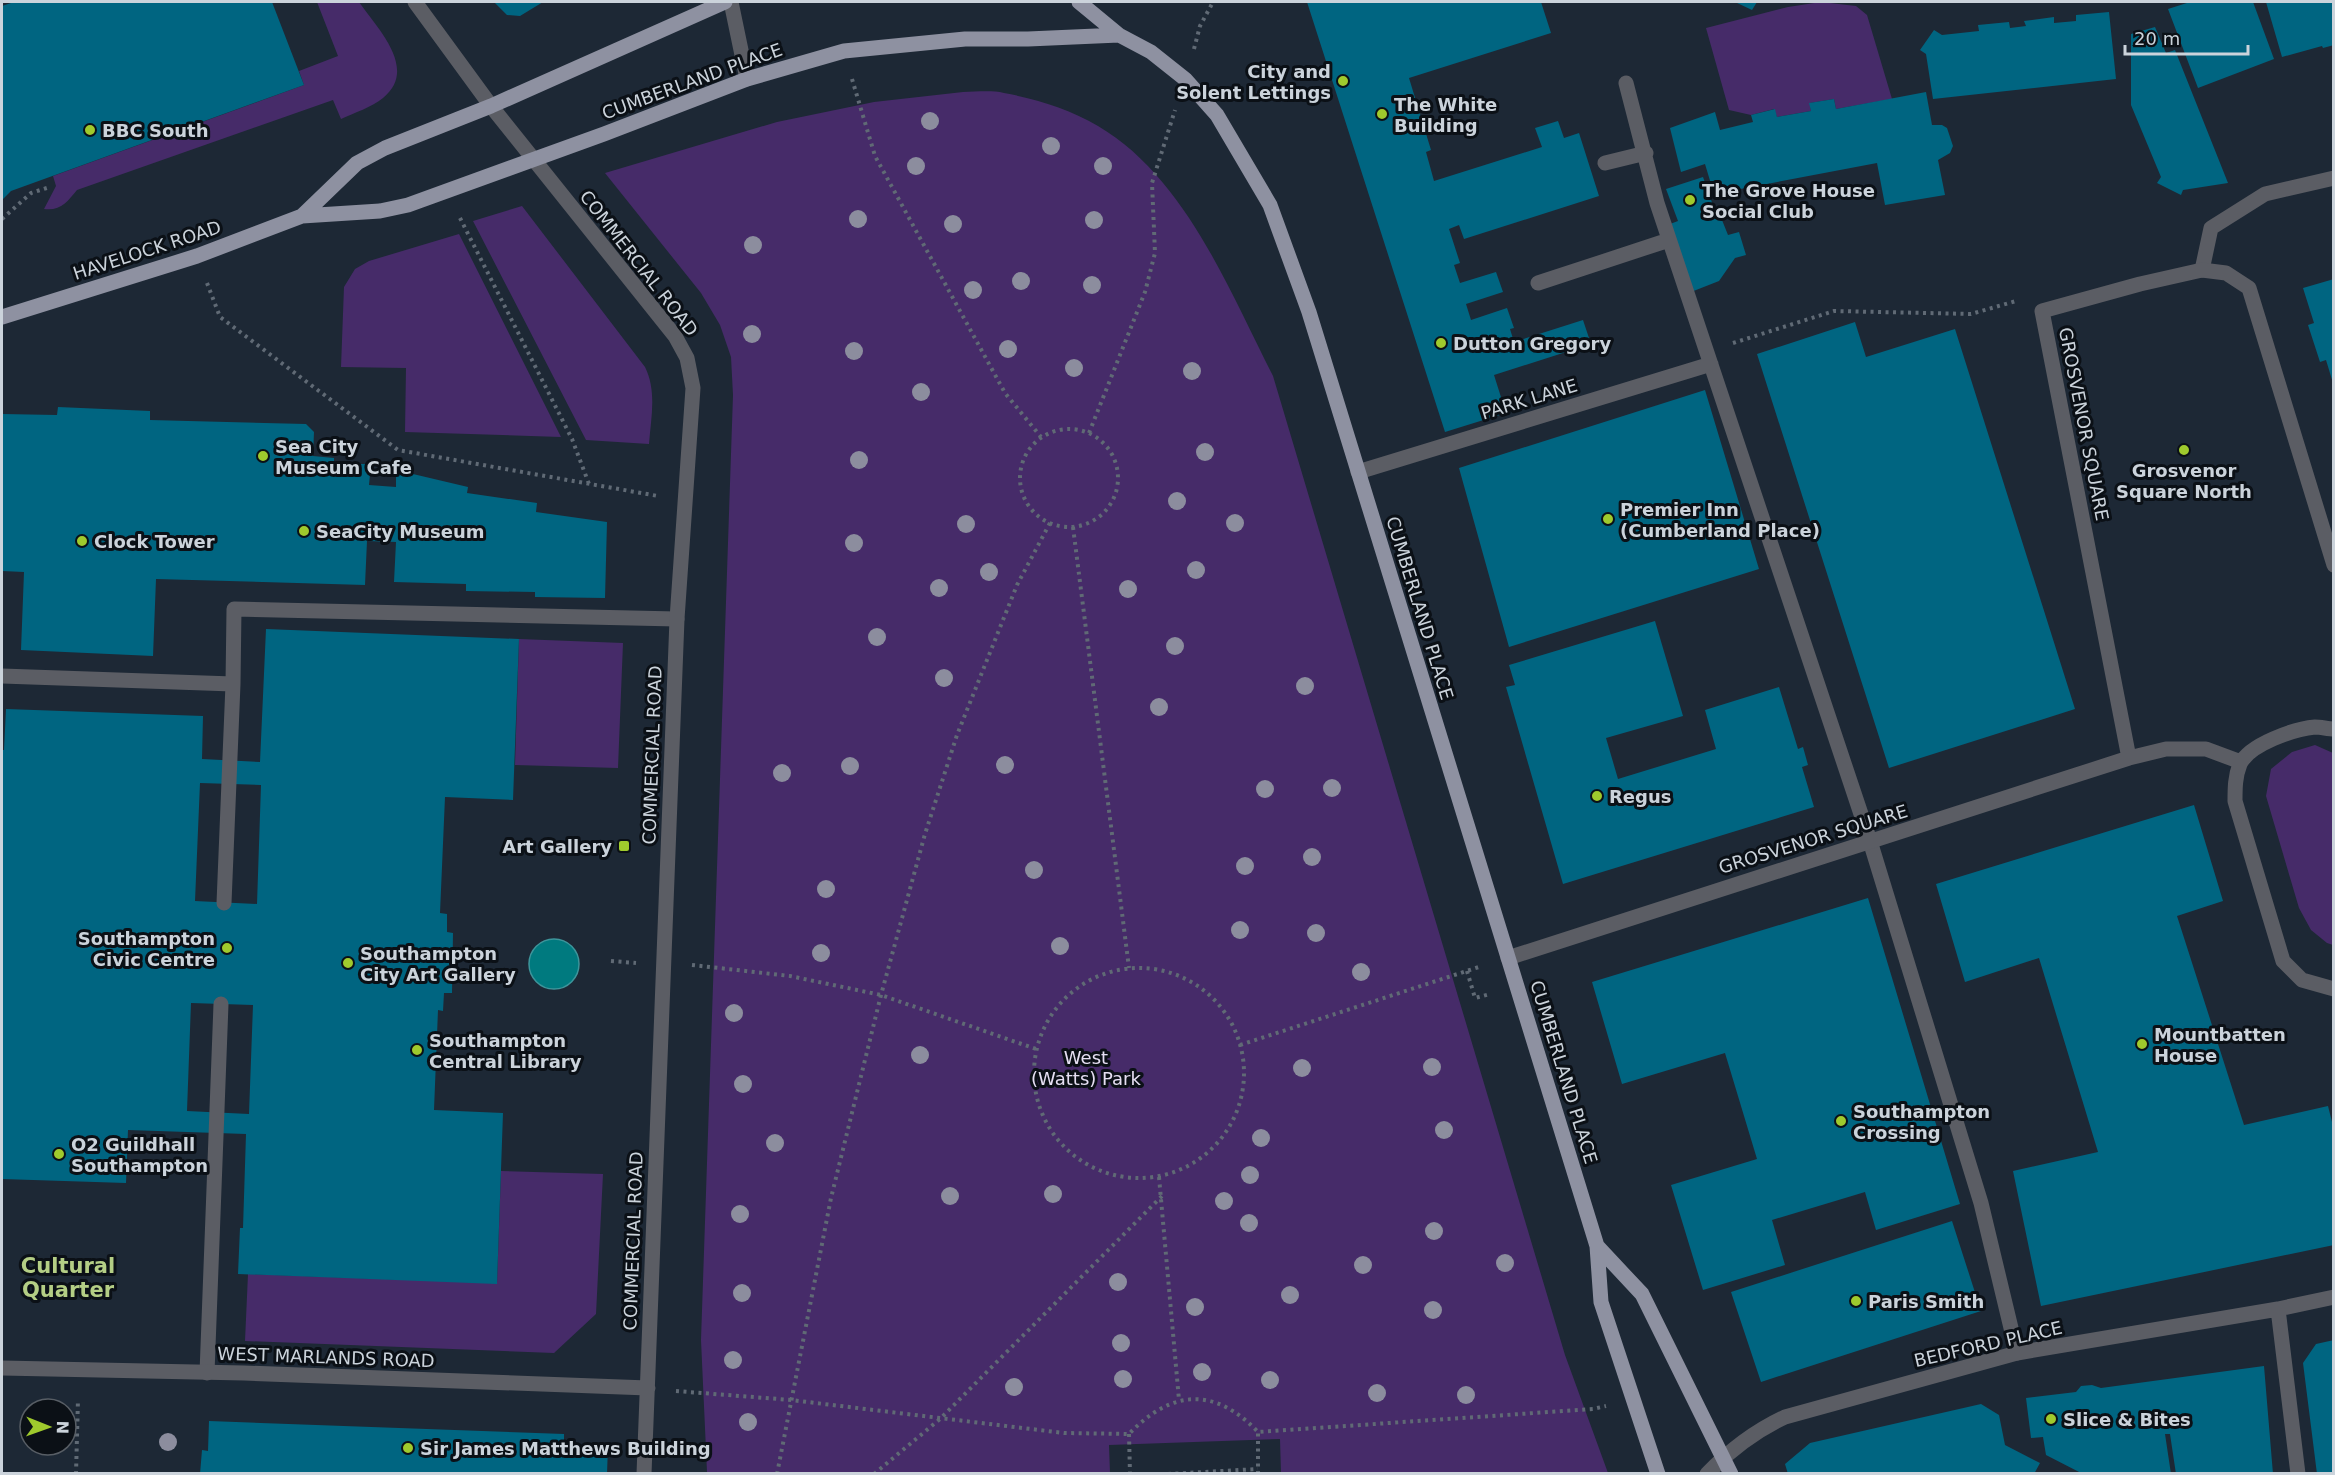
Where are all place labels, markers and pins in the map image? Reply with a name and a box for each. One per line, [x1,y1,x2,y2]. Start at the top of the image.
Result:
place label: City and Solent Lettings [1176,61,1331,103]
marker: City and Solent Lettings [1336,74,1350,88]
place label: The White Building [1394,94,1497,136]
marker: The White Building [1375,107,1389,121]
place label: BBC South [102,120,208,141]
marker: BBC South [83,123,97,137]
place label: The Grove House Social Club [1702,180,1875,222]
marker: The Grove House Social Club [1683,193,1697,207]
place label: Dutton Gregory [1453,333,1611,354]
marker: Dutton Gregory [1434,336,1448,350]
place label: Sea City Museum Cafe [275,436,412,478]
marker: Grosvenor Square North [2177,443,2191,457]
marker: Sea City Museum Cafe [256,449,270,463]
place label: Grosvenor Square North [2116,460,2252,502]
place label: Premier Inn (Cumberland Place) [1620,499,1820,541]
marker: Premier Inn (Cumberland Place) [1601,512,1615,526]
place label: SeaCity Museum [316,521,485,542]
marker: SeaCity Museum [297,524,311,538]
place label: Clock Tower [94,531,215,552]
marker: Clock Tower [75,534,89,548]
place label: Regus [1609,786,1671,807]
marker: Regus [1590,789,1604,803]
place label: Art Gallery [502,836,612,857]
marker: Art Gallery [617,839,631,853]
place label: Southampton Civic Centre [78,928,215,970]
marker: Southampton Civic Centre [220,941,234,955]
place label: Southampton City Art Gallery [360,943,516,985]
marker: Southampton City Art Gallery [341,956,355,970]
place label: Mountbatten House [2154,1024,2286,1066]
place label: Southampton Central Library [429,1030,582,1072]
marker: Mountbatten House [2135,1037,2149,1051]
marker: Southampton Central Library [410,1043,424,1057]
place label: Southampton Crossing [1853,1101,1990,1143]
marker: Southampton Crossing [1834,1114,1848,1128]
place label: O2 Guildhall Southampton [71,1134,208,1176]
marker: O2 Guildhall Southampton [52,1147,66,1161]
place label: Paris Smith [1868,1291,1984,1312]
marker: Paris Smith [1849,1294,1863,1308]
place label: Slice & Bites [2063,1409,2191,1430]
marker: Slice & Bites [2044,1412,2058,1426]
place label: Sir James Matthews Building [420,1438,711,1459]
marker: Sir James Matthews Building [401,1441,415,1455]

